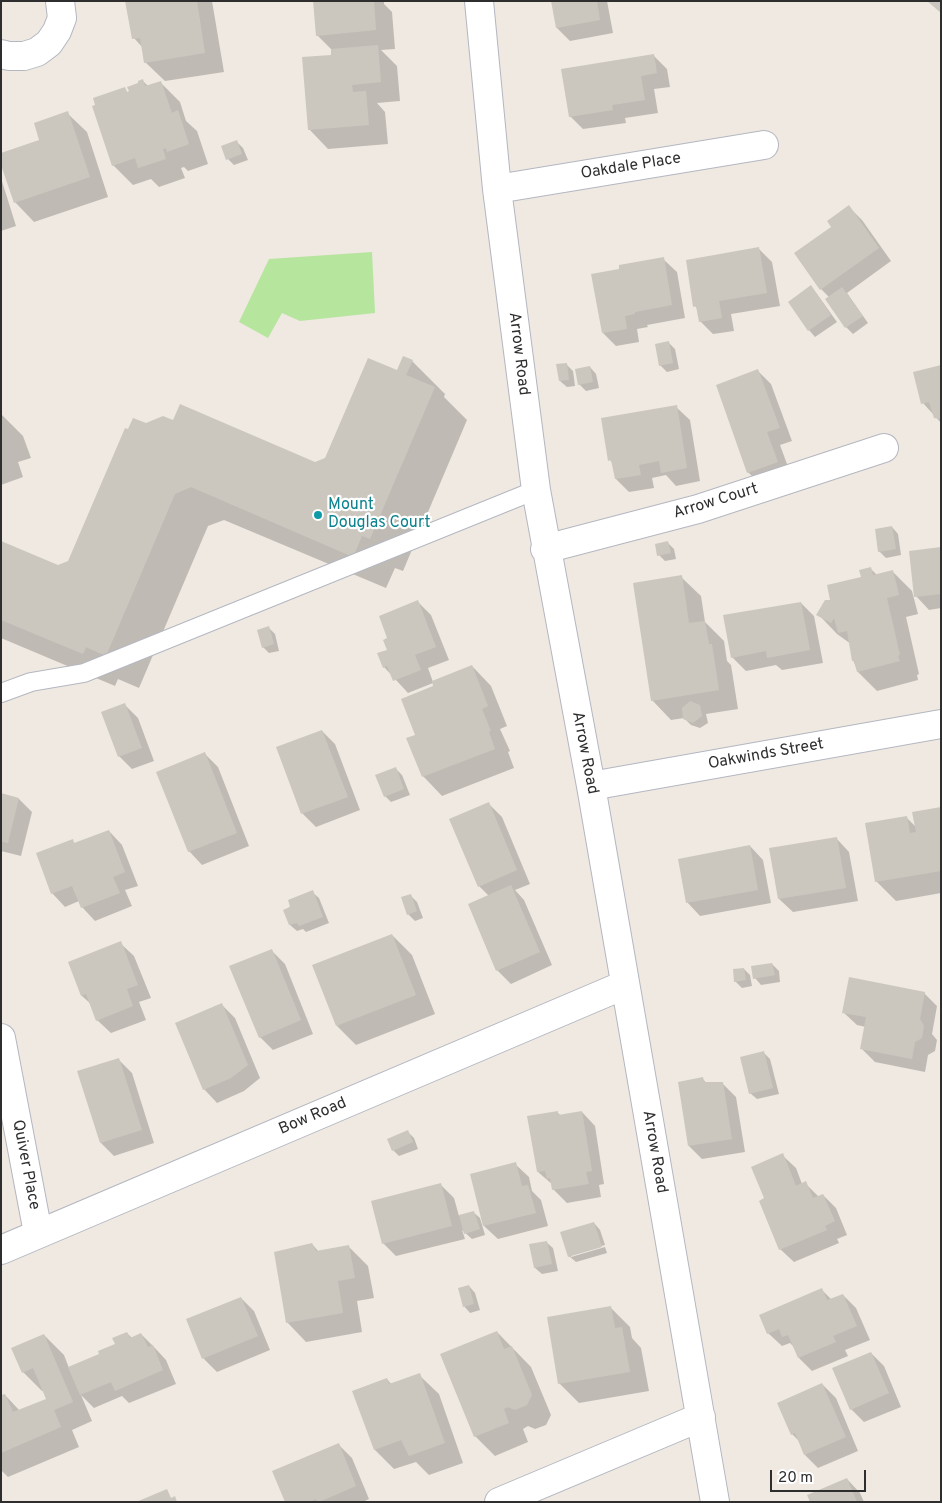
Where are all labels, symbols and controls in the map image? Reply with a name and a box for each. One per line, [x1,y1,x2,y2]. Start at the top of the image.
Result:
street label: Oakdale Place [579,150,683,184]
street label: Arrow Road [503,311,533,397]
street label: Arrow Court [671,480,761,524]
place label: Mount Douglas Court [328,496,430,534]
marker: Mount Douglas Court [312,509,324,521]
street label: Arrow Road [567,710,601,796]
street label: Oakwinds Street [707,735,825,775]
street label: Bow Road [276,1094,350,1140]
street label: Arrow Road [637,1109,671,1195]
street label: Quiver Place [7,1118,43,1212]
scale bar [772,1460,868,1492]
text: 20 m [778,1469,813,1488]

